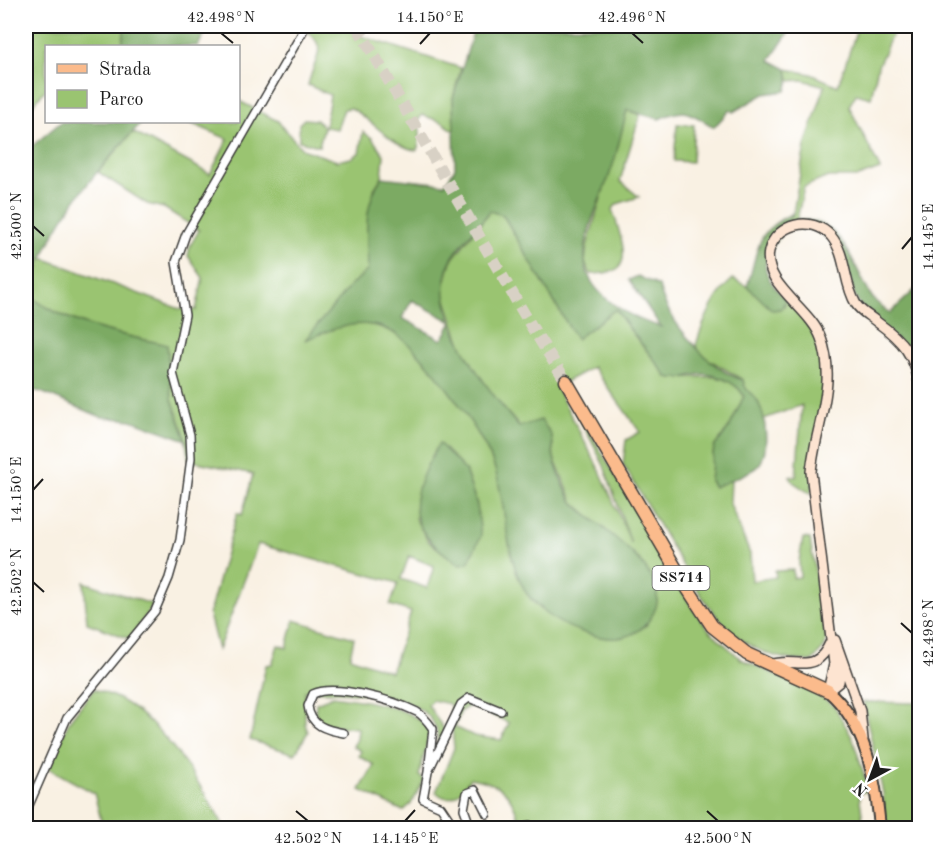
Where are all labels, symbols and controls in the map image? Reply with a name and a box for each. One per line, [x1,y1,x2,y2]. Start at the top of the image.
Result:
text: 42.498°N [187,11,255,26]
text: 14.150°E [397,11,463,26]
text: 42.496°N [598,11,666,26]
legend [45,45,240,123]
text: Strada [99,61,151,79]
text: Parco [99,91,144,109]
text: 42.500°N [10,192,25,260]
text: 14.145°E [922,204,937,270]
text: 14.150°E [10,457,25,523]
text: 42.502°N [10,548,25,616]
road number: SS714 [652,566,710,590]
text: 42.498°N [922,599,937,667]
north arrow [840,749,900,809]
text: N [851,778,871,799]
text: 42.502°N [274,832,342,847]
text: 14.145°E [372,832,438,847]
text: 42.500°N [684,832,752,847]

